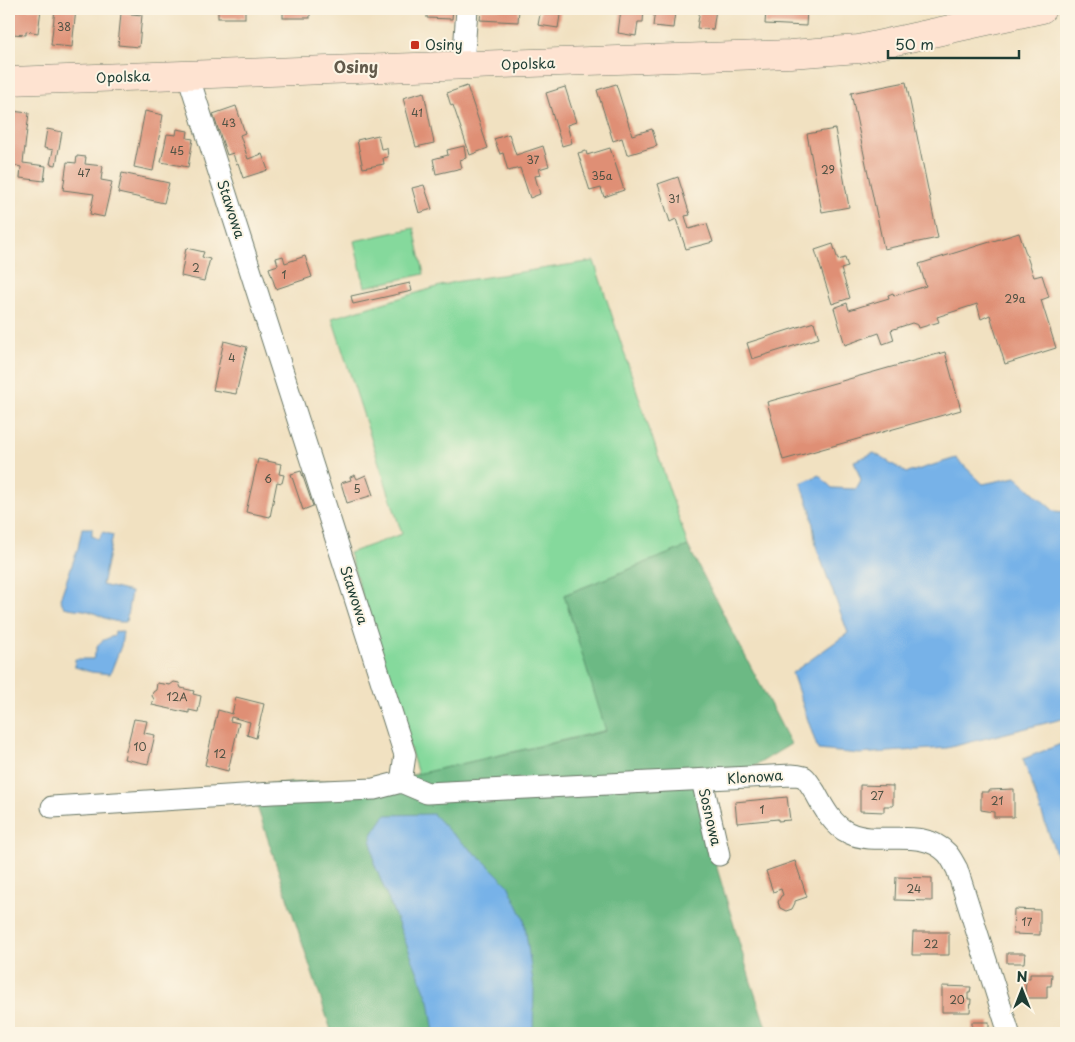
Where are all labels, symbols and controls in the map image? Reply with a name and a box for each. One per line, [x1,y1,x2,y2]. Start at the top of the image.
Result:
house number: 38 [57,18,71,35]
scale bar [888,28,1019,60]
text: 50 m [895,32,934,55]
place label: Osiny [425,34,463,55]
marker: Osiny [409,39,421,51]
street label: Opolska [500,52,556,75]
district label: Osiny [334,54,378,78]
street label: Opolska [95,65,151,88]
house number: 41 [411,104,423,121]
house number: 43 [222,114,236,131]
house number: 45 [170,142,184,159]
house number: 37 [527,151,540,168]
house number: 29 [821,161,835,178]
house number: 47 [78,164,91,181]
house number: 35a [592,167,613,184]
street label: Stawowa [212,177,251,241]
house number: 31 [668,190,680,207]
house number: 2 [192,259,200,276]
house number: 1 [282,266,287,283]
house number: 29a [1005,290,1026,307]
house number: 4 [228,349,236,366]
house number: 6 [264,470,272,487]
house number: 5 [353,480,361,497]
street label: Stawowa [335,563,374,627]
house number: 12A [166,688,188,705]
house number: 10 [134,738,146,755]
house number: 12 [214,745,227,762]
street label: Klonowa [726,764,784,789]
street label: Sosnowa [694,786,727,848]
house number: 27 [870,787,884,804]
house number: 21 [991,792,1003,809]
house number: 1 [760,801,765,818]
house number: 24 [907,880,921,897]
house number: 17 [1022,913,1033,930]
house number: 22 [924,935,938,952]
north arrow [998,964,1048,1014]
text: N [1016,966,1028,987]
house number: 20 [949,991,965,1008]

